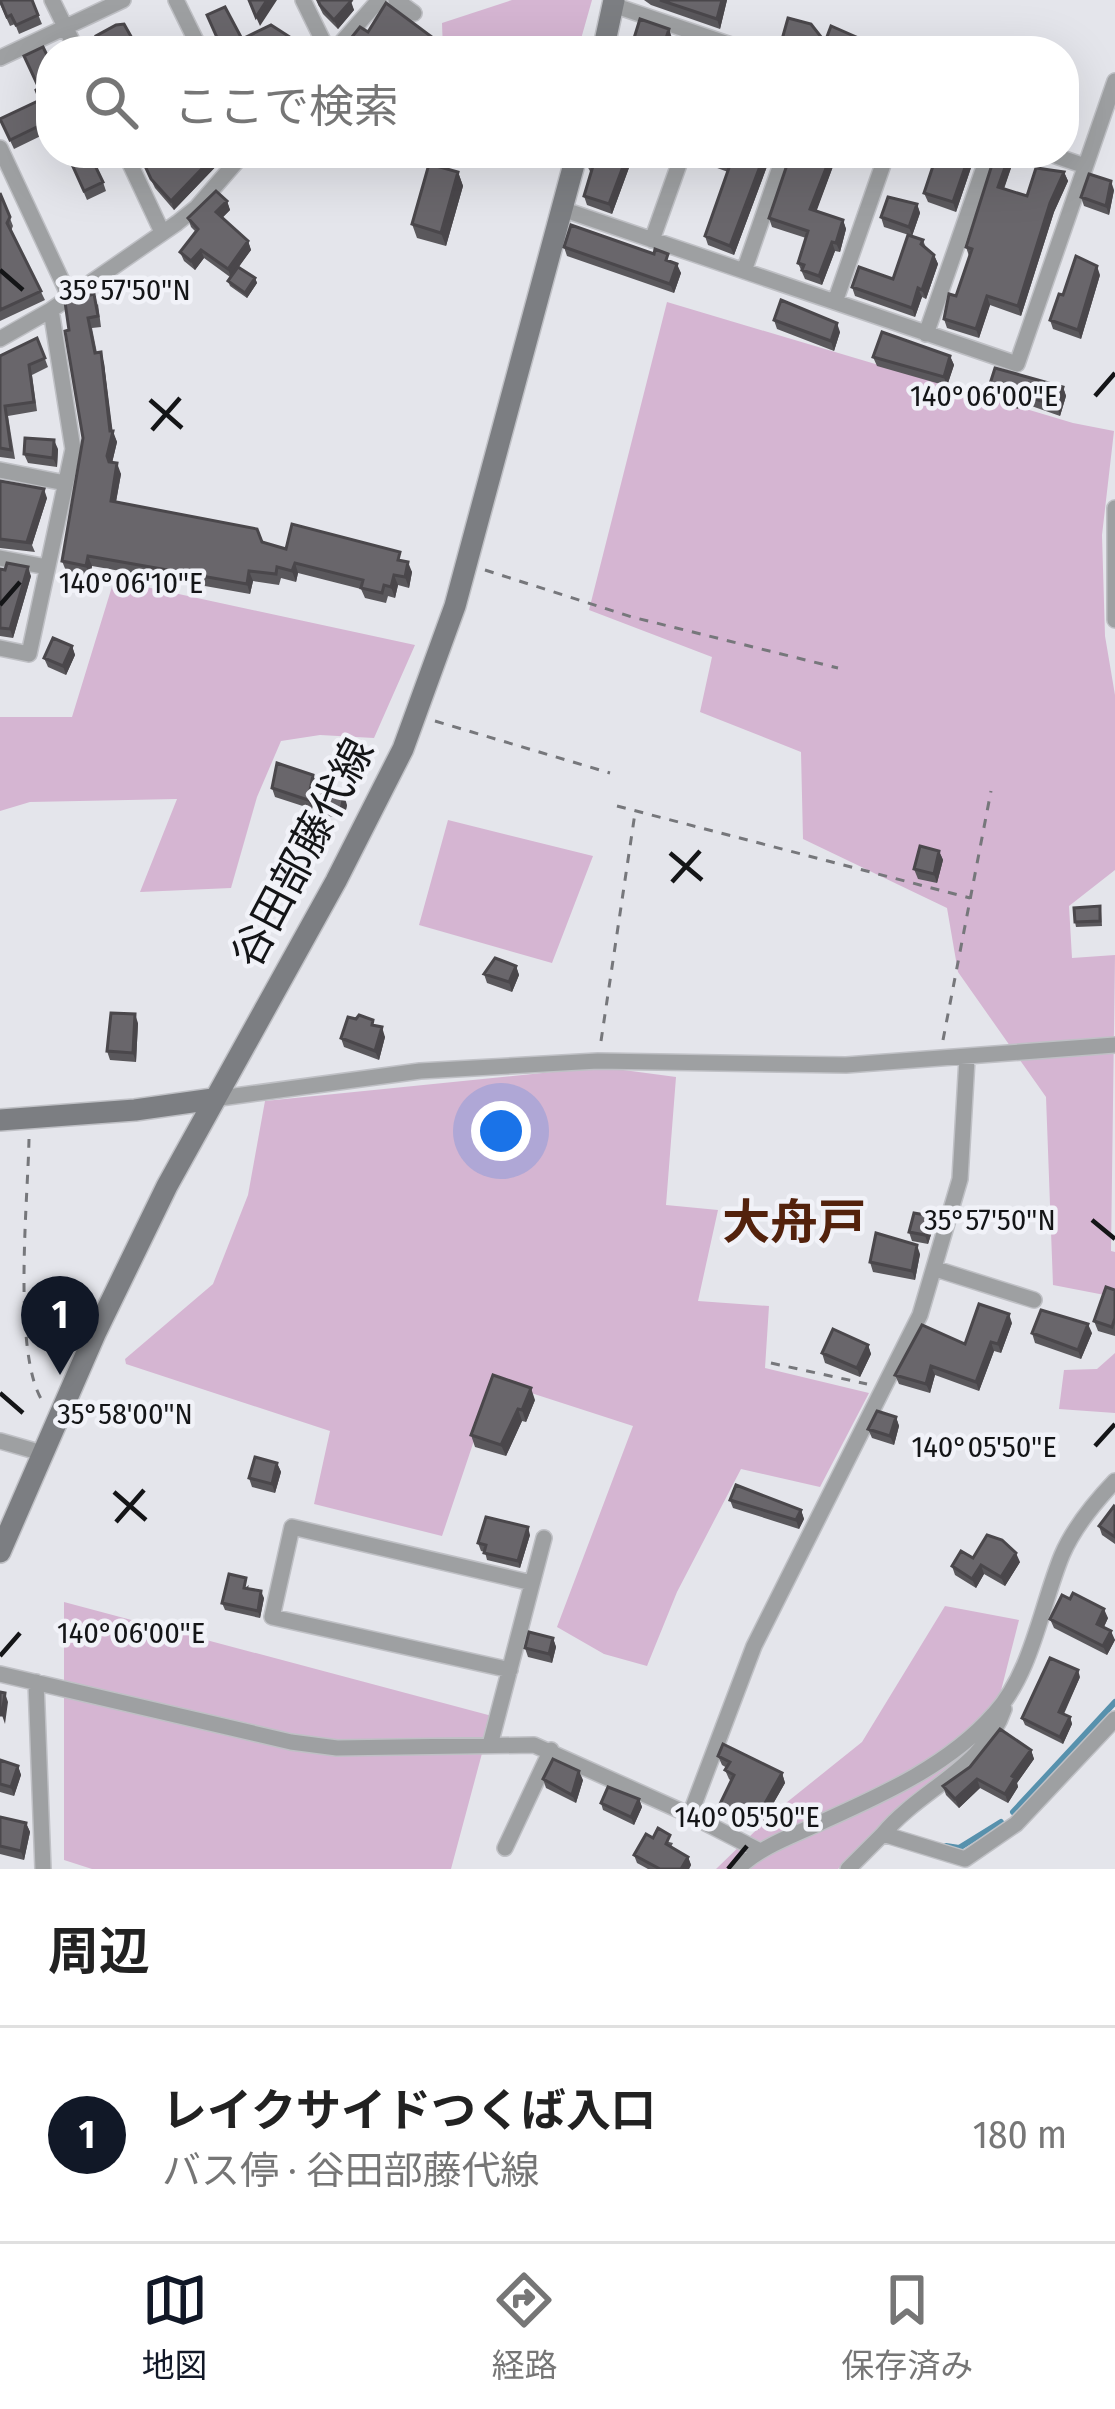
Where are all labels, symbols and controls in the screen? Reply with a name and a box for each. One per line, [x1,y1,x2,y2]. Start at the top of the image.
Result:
search box [36,36,1079,168]
icon: search [78,69,144,135]
text: ここで検索 [174,80,399,134]
text: 35°57'50"N [59,272,191,308]
text: 140°06'00"E [910,378,1058,414]
text: 140°06'10"E [59,565,203,601]
street label: 谷田部藤代線 [222,730,384,976]
your location [471,1101,531,1161]
district label: 大舟戸 [722,1194,866,1252]
text: 35°57'50"N [924,1202,1056,1238]
pin: 1 [21,1276,99,1375]
text: 35°58'00"N [57,1396,193,1432]
text: 140°05'50"E [912,1429,1057,1465]
text: 140°06'00"E [57,1615,205,1651]
text: 140°05'50"E [675,1799,820,1835]
text: 周辺 [48,1921,150,1983]
text: レイクサイドつくば入口 [162,2084,656,2138]
text: 1 [79,2112,95,2158]
text: 180 m [973,2112,1067,2158]
text: バス停 · 谷田部藤代線 [162,2148,540,2194]
tab: 地図 [142,2267,208,2387]
tab: 経路 [491,2267,557,2387]
tab: 保存済み [841,2267,973,2387]

